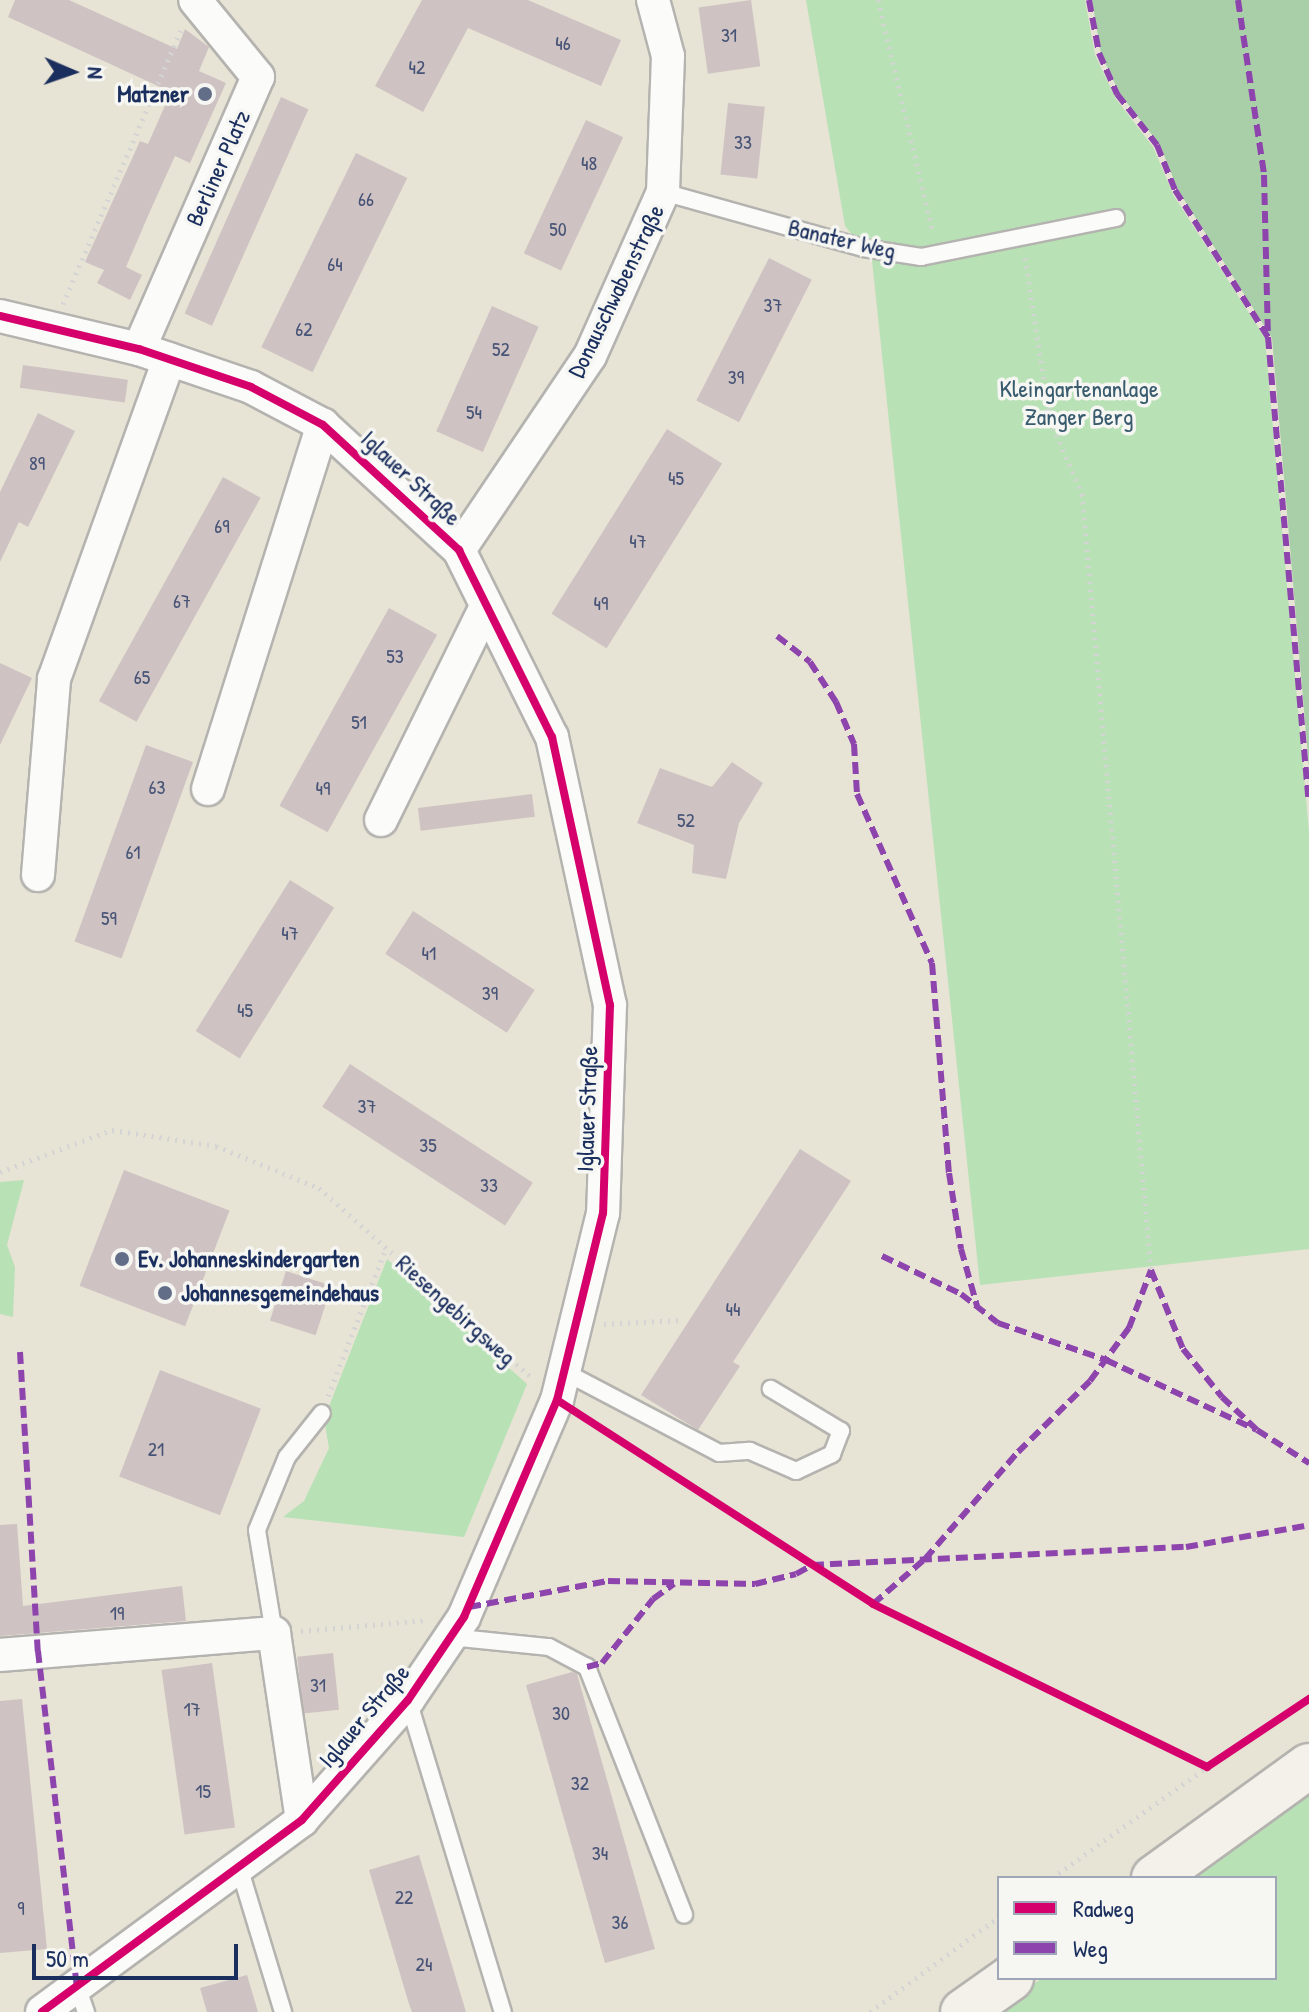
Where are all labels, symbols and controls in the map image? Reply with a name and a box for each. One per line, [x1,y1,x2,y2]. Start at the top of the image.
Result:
house number: 31 [721,22,737,46]
house number: 46 [555,30,571,54]
north arrow [32,32,112,112]
house number: 42 [409,54,425,78]
text: N [81,66,111,79]
place label: Matzner [117,80,189,108]
marker: Matzner [196,85,214,103]
street label: Berliner Platz [180,106,256,230]
house number: 33 [734,129,752,153]
house number: 48 [581,150,597,174]
house number: 66 [358,186,374,210]
street label: Donauschwabenstraße [562,200,670,382]
street label: Banater Weg [785,213,899,265]
house number: 50 [549,216,567,240]
house number: 64 [327,251,343,275]
house number: 37 [764,292,782,316]
house number: 62 [295,316,313,340]
house number: 52 [492,336,510,360]
house number: 39 [728,364,744,388]
park label: Kleingartenanlage Zanger Berg [1000,375,1158,431]
house number: 54 [466,399,482,423]
street label: Iglauer Straße [355,424,467,532]
house number: 89 [29,450,45,474]
house number: 45 [668,465,684,489]
house number: 69 [214,513,230,537]
house number: 47 [629,528,647,552]
house number: 67 [173,588,191,612]
house number: 49 [594,590,608,614]
house number: 53 [386,643,404,667]
house number: 65 [134,664,150,688]
house number: 51 [351,709,367,733]
house number: 63 [149,774,165,798]
house number: 49 [316,775,330,799]
house number: 52 [677,807,695,831]
house number: 61 [125,839,141,863]
house number: 59 [101,905,117,929]
house number: 47 [281,920,299,944]
house number: 41 [422,940,436,964]
house number: 39 [482,980,498,1004]
house number: 45 [237,997,253,1021]
street label: Iglauer Straße [570,1045,604,1173]
house number: 37 [358,1093,376,1117]
house number: 35 [419,1132,437,1156]
house number: 33 [480,1172,498,1196]
place label: Ev. Johanneskindergarten [138,1245,360,1273]
street label: Riesengebirgsweg [390,1249,522,1371]
marker: Ev. Johanneskindergarten [113,1250,131,1268]
place label: Johannesgemeindehaus [181,1279,379,1307]
marker: Johannesgemeindehaus [156,1284,174,1302]
house number: 44 [726,1296,740,1320]
house number: 21 [148,1436,164,1460]
house number: 19 [110,1600,124,1624]
street label: Iglauer Straße [312,1658,416,1774]
house number: 31 [310,1672,326,1696]
house number: 17 [183,1696,201,1720]
house number: 30 [552,1700,570,1724]
house number: 32 [571,1770,589,1794]
house number: 15 [195,1778,211,1802]
house number: 34 [592,1840,608,1864]
legend [997,1876,1277,1980]
house number: 22 [395,1884,413,1908]
text: Radweg [1073,1892,1134,1924]
house number: 9 [17,1895,25,1919]
house number: 36 [612,1909,628,1933]
scale bar [36,1928,242,1978]
text: Weg [1073,1932,1108,1964]
text: 50 m [46,1942,89,1974]
house number: 24 [416,1951,432,1975]

